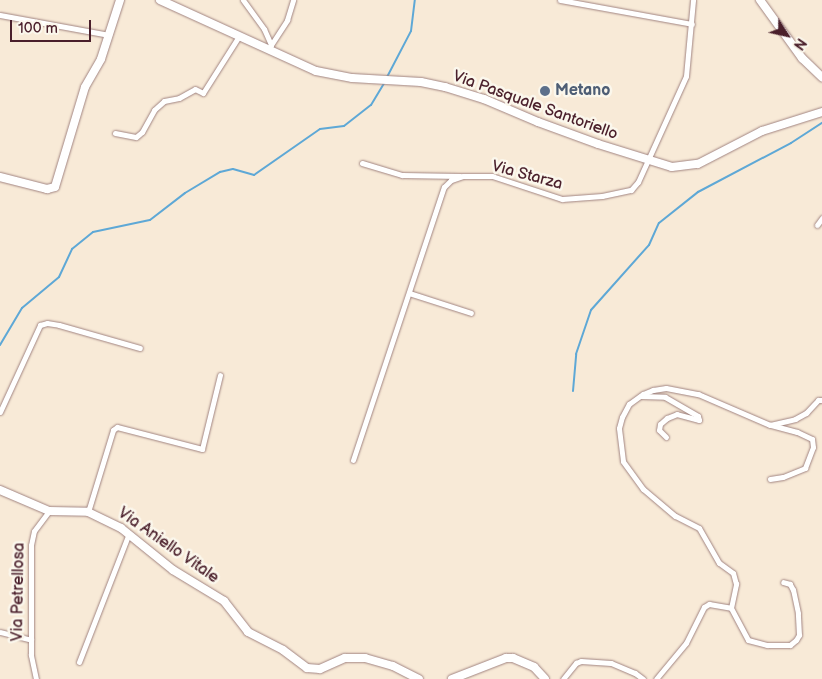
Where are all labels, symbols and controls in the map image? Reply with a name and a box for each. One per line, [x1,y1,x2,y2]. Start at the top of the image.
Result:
scale bar [12,10,94,42]
north arrow [762,10,812,60]
text: 100 m [18,19,58,38]
text: N [790,35,810,53]
street label: Via Pasquale Santoriello [450,67,620,145]
place label: Metano [555,81,610,101]
marker: Metano [539,85,551,97]
street label: Via Starza [489,157,565,195]
street label: Via Aniello Vitale [114,504,222,588]
street label: Via Petrellosa [9,542,29,642]

